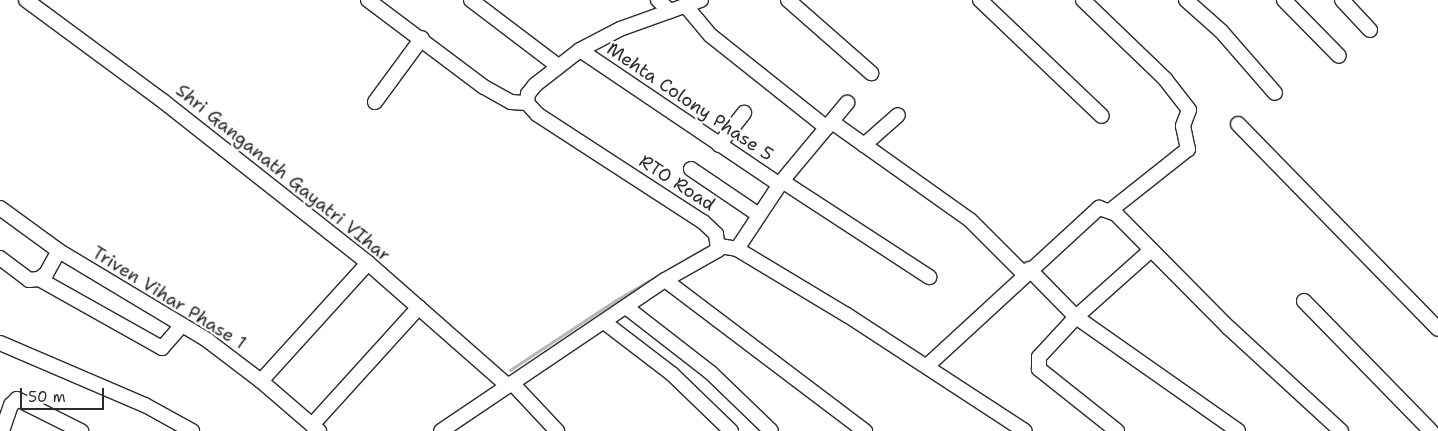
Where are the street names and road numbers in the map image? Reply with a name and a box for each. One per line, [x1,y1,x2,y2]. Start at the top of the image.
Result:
street label: Mehta Colony Phase 5 [603,38,777,166]
street label: Shri Ganganath Gayatri VIhar [171,80,395,266]
street label: RTO Road [635,150,719,216]
street label: Triven Vihar Phase 1 [88,242,250,354]

